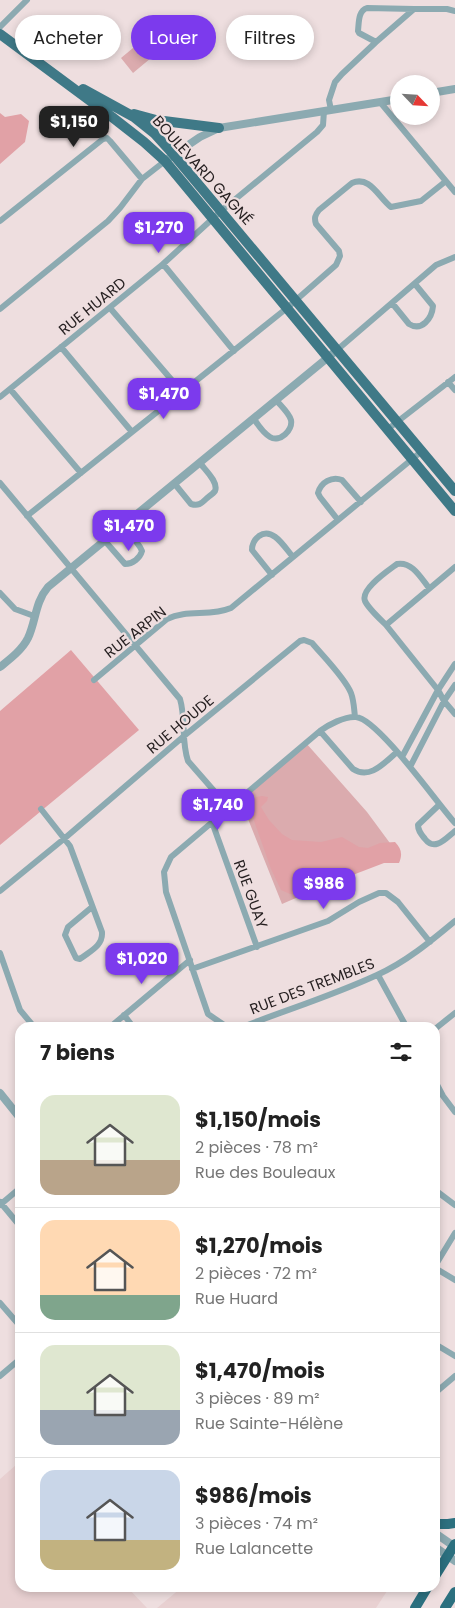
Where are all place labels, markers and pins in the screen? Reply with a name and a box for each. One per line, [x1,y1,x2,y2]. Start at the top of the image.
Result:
pin: $1,150 [33,106,115,148]
pin: $1,270 [118,212,200,254]
pin: $1,470 [123,378,205,420]
pin: $1,470 [88,510,170,552]
pin: $1,740 [177,788,259,831]
pin: $986 [294,868,354,910]
pin: $1,020 [101,942,183,985]

